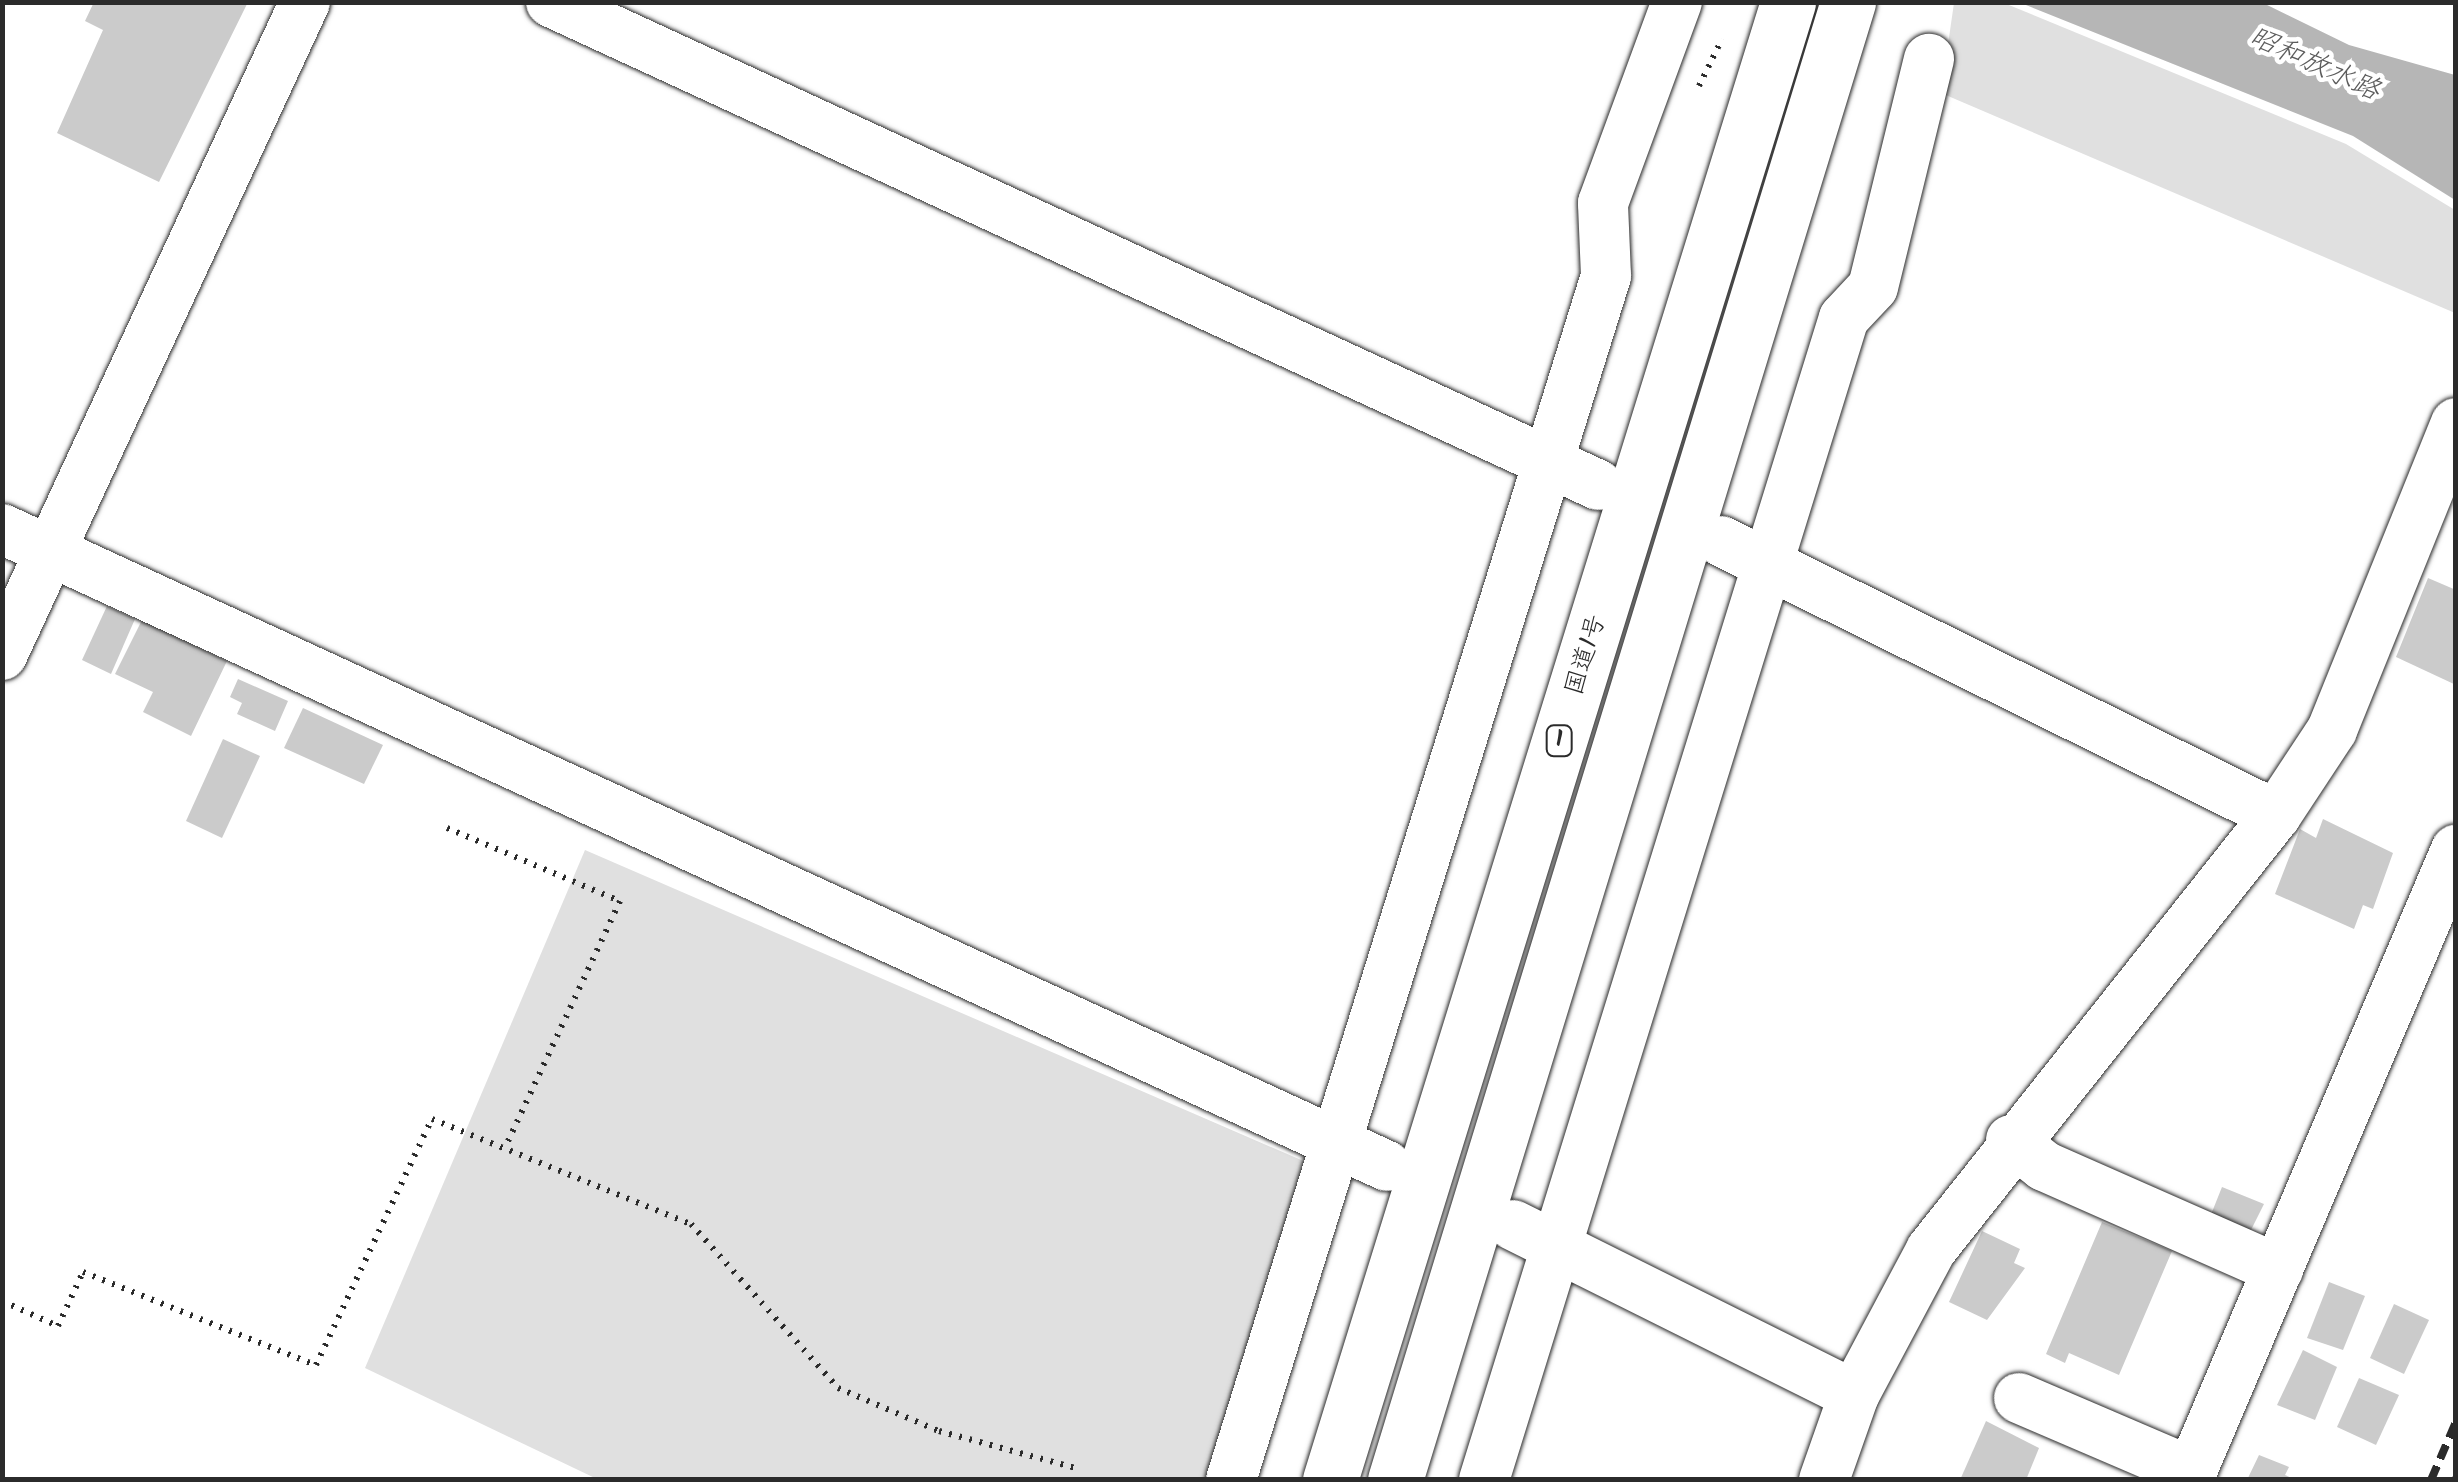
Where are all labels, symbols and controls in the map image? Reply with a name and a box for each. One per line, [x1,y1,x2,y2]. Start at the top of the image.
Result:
water label: 昭和放水路 [2243,21,2385,109]
street label: 国道1号 [1560,611,1612,699]
road number: 1 [1544,724,1574,758]

